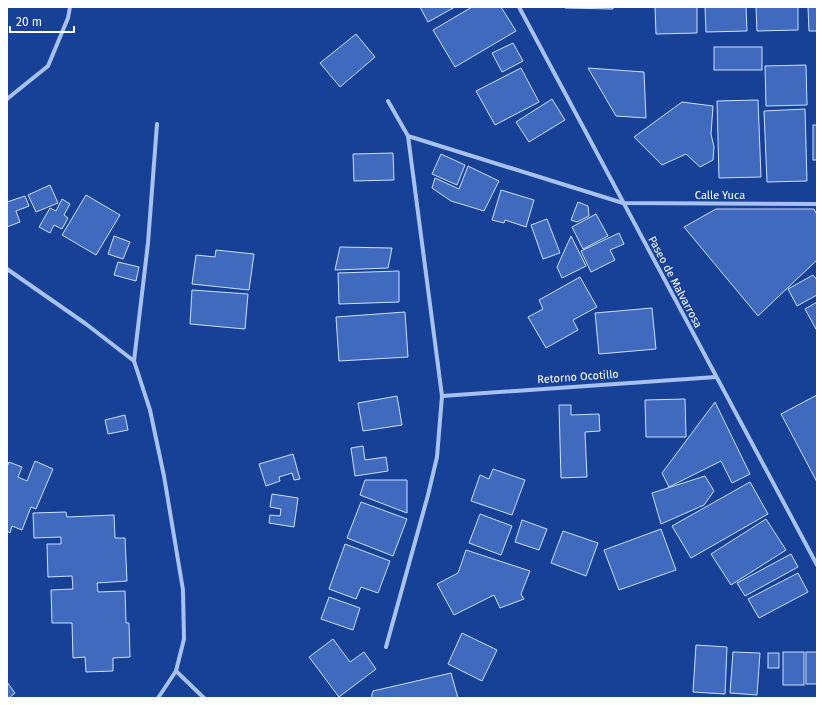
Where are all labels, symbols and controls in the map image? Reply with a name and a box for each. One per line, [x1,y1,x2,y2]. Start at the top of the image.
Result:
scale bar [10,8,74,34]
text: 20 m [16,15,42,29]
street label: Calle Yuca [695,189,745,202]
street label: Paseo de Malvarrosa [645,234,705,330]
street label: Retorno Ocotillo [537,368,619,386]

